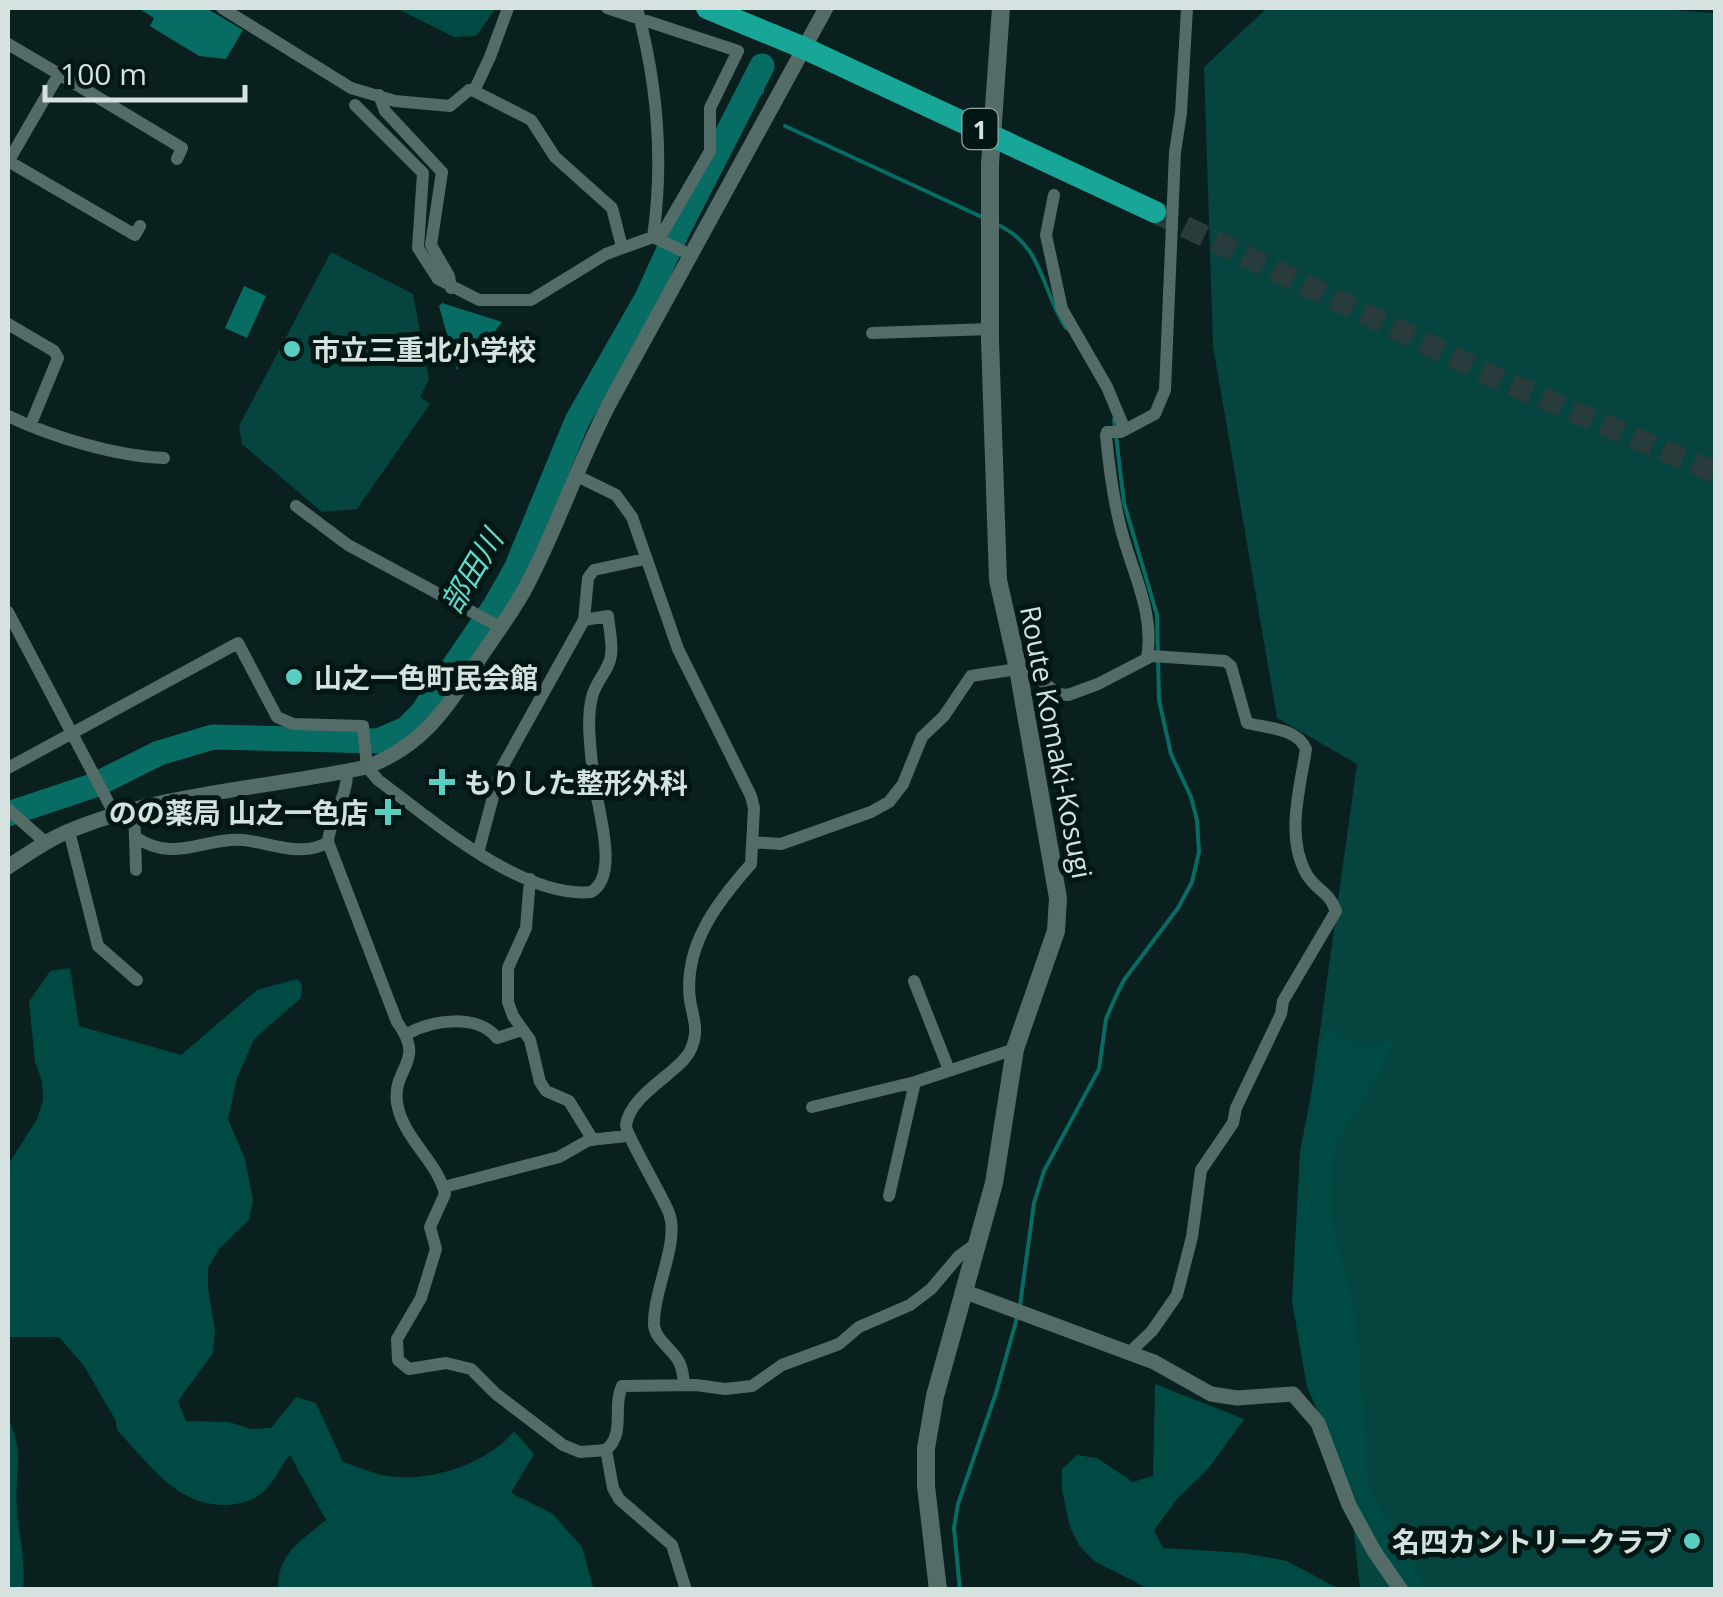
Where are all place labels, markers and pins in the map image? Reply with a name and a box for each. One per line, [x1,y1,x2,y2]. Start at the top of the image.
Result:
place label: 市立三重北小学校 [312,330,536,368]
marker: 市立三重北小学校 [281,338,303,360]
place label: 山之一色町民会館 [314,658,538,696]
marker: 山之一色町民会館 [283,666,305,688]
place label: もりした整形外科 [464,763,688,801]
marker: もりした整形外科 [429,769,455,795]
place label: のの薬局 山之一色店 [109,793,368,831]
marker: のの薬局 山之一色店 [377,801,399,823]
place label: 名四カントリークラブ [1392,1522,1672,1560]
marker: 名四カントリークラブ [1681,1530,1703,1552]

